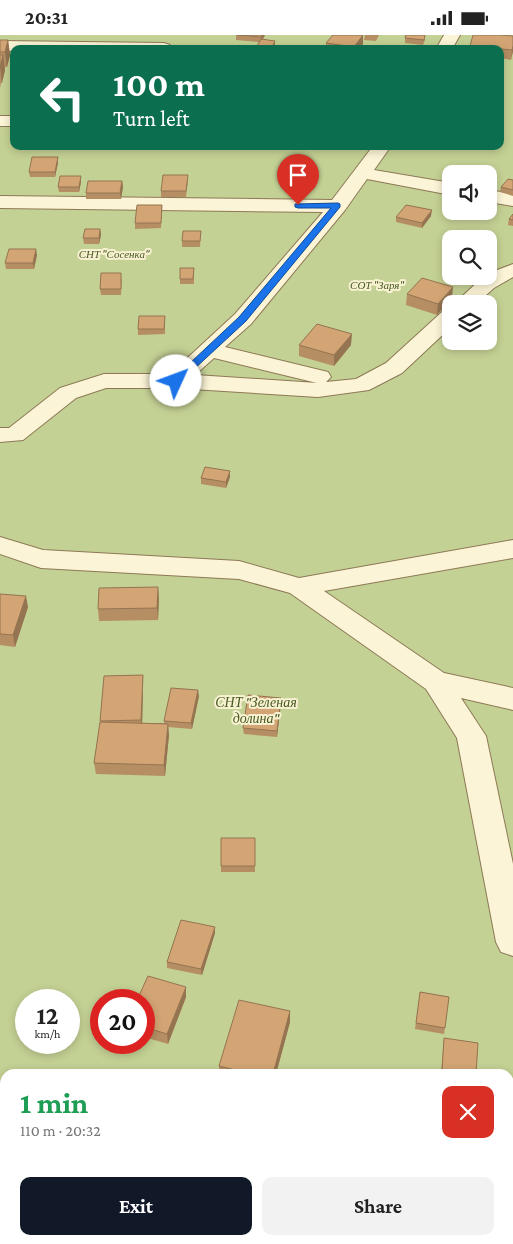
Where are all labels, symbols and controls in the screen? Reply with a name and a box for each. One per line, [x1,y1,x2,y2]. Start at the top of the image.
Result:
text: 20:31 [25,7,68,28]
icon: left [30,65,95,130]
text: 100 m [113,65,205,104]
text: Turn left [113,106,190,131]
pin [277,154,319,205]
icon: arrive [284,161,312,189]
map controls [442,165,497,350]
button: sound [442,165,497,220]
button: search [442,230,497,285]
park label: СНТ "Сосенка" [79,248,150,260]
park label: СОТ "Заря" [350,279,404,291]
button: layers [442,295,497,350]
position arrow [149,354,201,406]
park label: СНТ "Зеленая долина" [215,694,297,726]
speed limit sign: 20 [90,989,155,1054]
text: 12 [36,1002,59,1029]
text: km/h [35,1027,60,1041]
text: 1 min [20,1086,88,1119]
button: close [442,1086,494,1138]
text: 110 m · 20:32 [20,1122,101,1139]
button: Exit [20,1177,252,1235]
button: Share [262,1177,494,1235]

